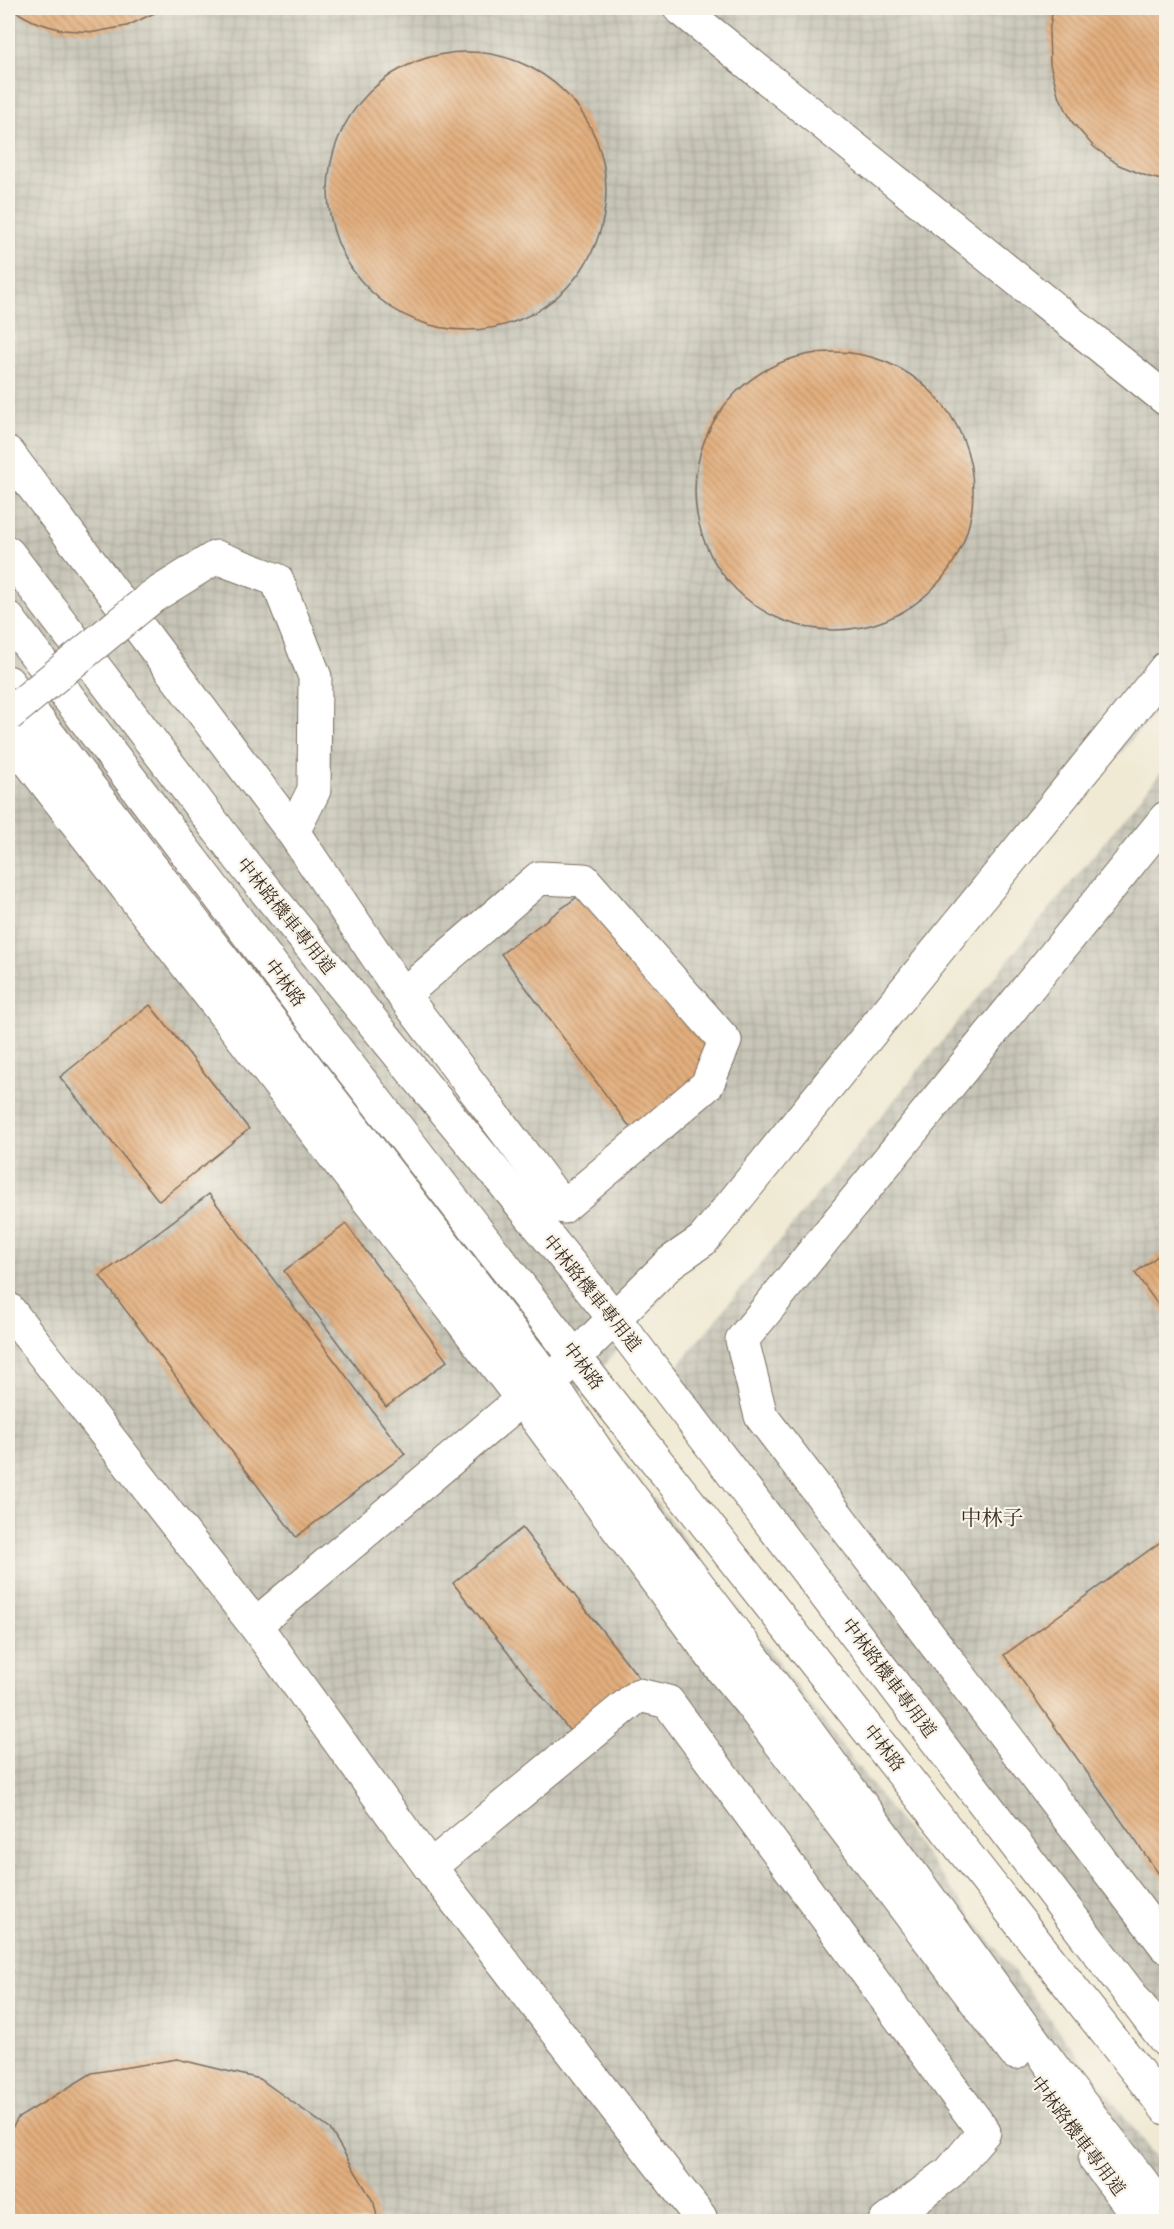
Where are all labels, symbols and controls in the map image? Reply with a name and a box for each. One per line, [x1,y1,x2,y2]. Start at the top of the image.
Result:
street label: 中林路機車專用道 [231,852,341,980]
street label: 中林路 [258,954,311,1012]
street label: 中林路機車專用道 [537,1229,647,1357]
street label: 中林路 [556,1337,609,1395]
district label: 中林子 [961,1504,1024,1533]
street label: 中林路機車專用道 [835,1613,942,1743]
street label: 中林路 [857,1719,910,1777]
street label: 中林路機車專用道 [1024,2071,1131,2201]

